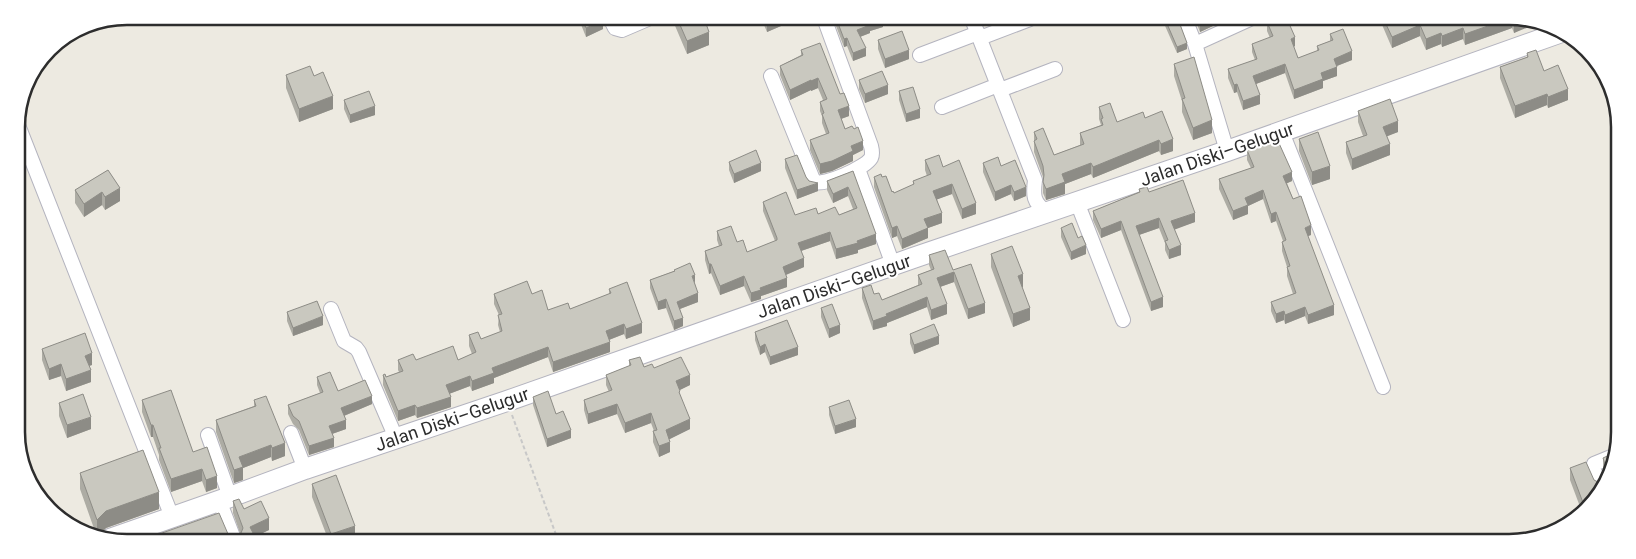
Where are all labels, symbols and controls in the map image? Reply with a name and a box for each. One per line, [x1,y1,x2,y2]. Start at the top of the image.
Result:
street label: Jalan Diski–Gelugur [1137,118,1297,190]
street label: Jalan Diski–Gelugur [754,250,914,322]
street label: Jalan Diski–Gelugur [372,383,532,455]

